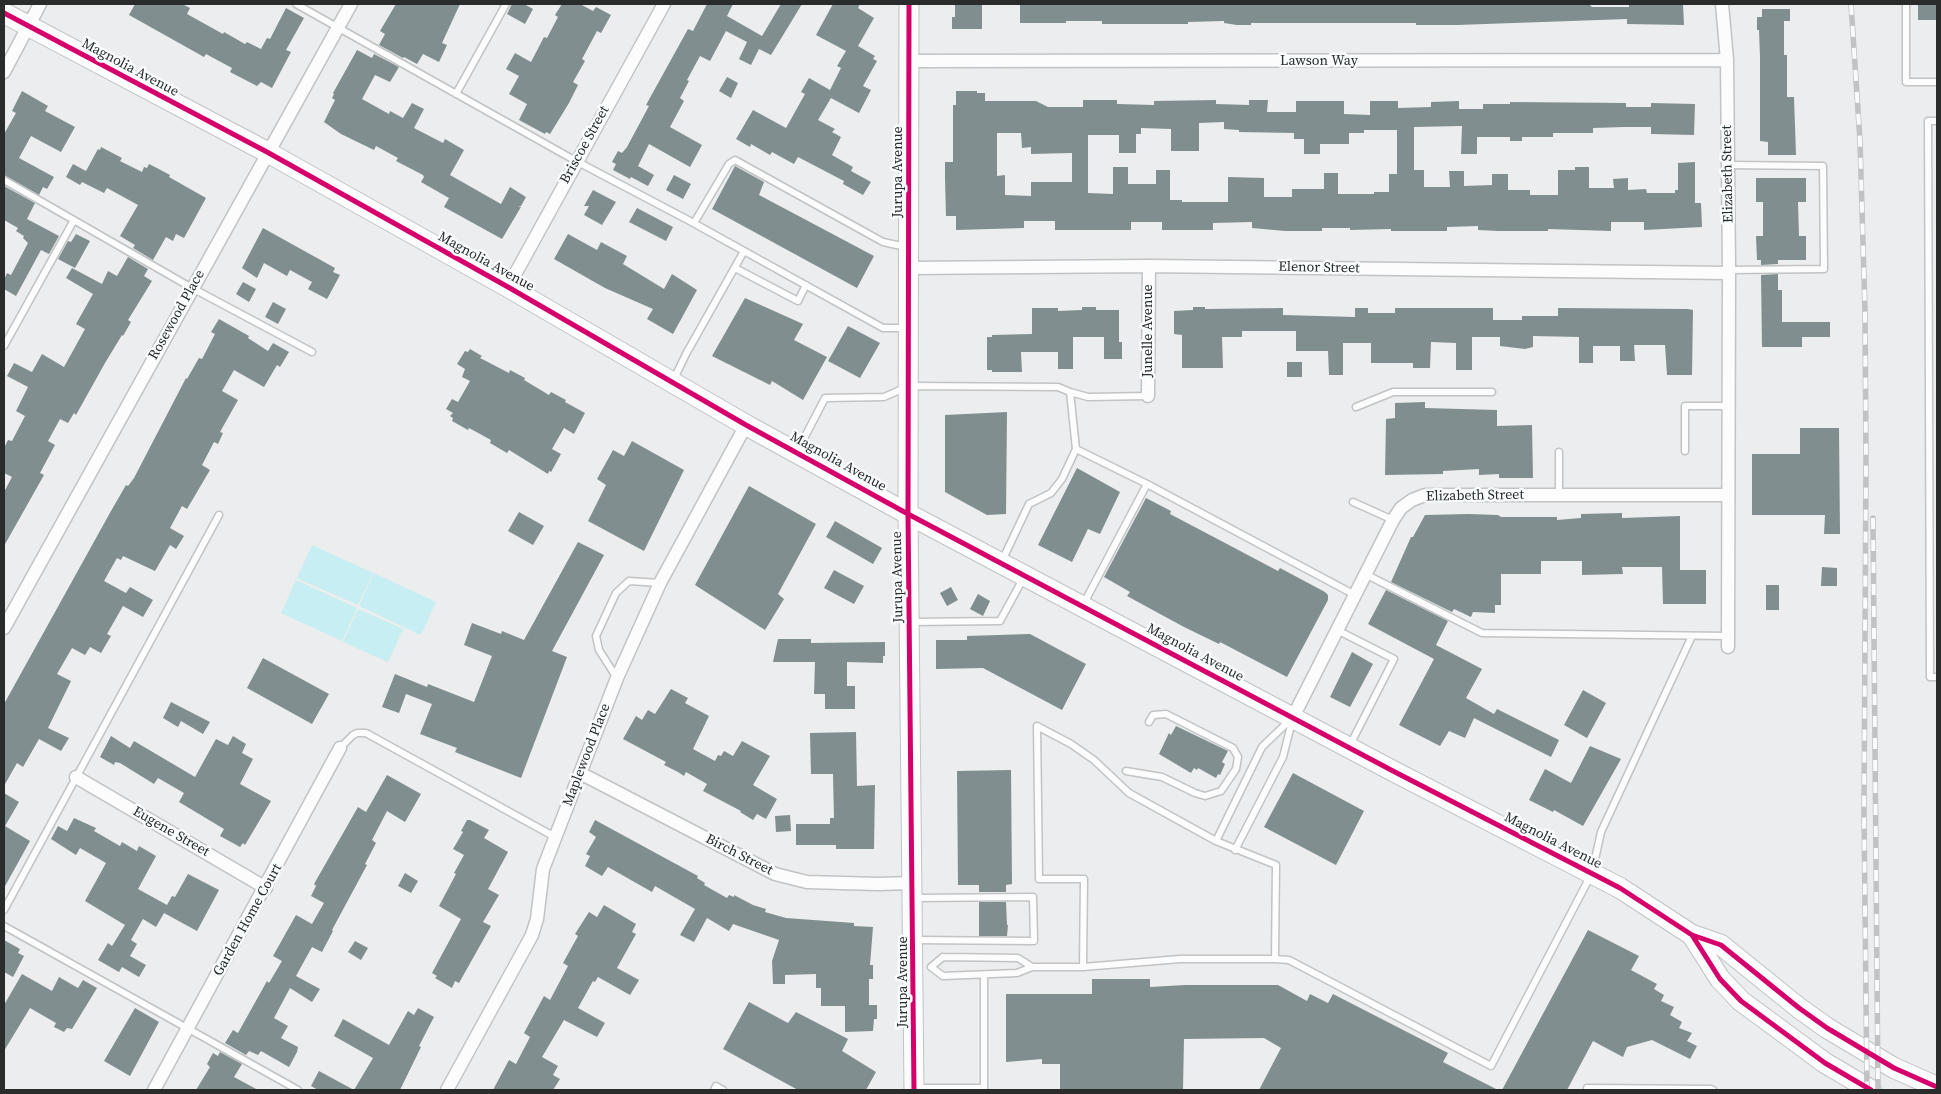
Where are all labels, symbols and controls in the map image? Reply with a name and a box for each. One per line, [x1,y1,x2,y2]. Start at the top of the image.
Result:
street label: Magnolia Avenue [79,35,181,101]
street label: Lawson Way [1280,53,1358,69]
street label: Briscoe Street [557,103,613,187]
street label: Elizabeth Street [1719,125,1737,223]
street label: Jurupa Avenue [890,126,906,218]
street label: Magnolia Avenue [435,229,537,295]
street label: Elenor Street [1278,259,1360,277]
street label: Rosewood Place [145,267,209,363]
street label: Junelle Avenue [1140,284,1156,378]
street label: Magnolia Avenue [787,429,889,495]
street label: Elizabeth Street [1426,487,1524,505]
street label: Jurupa Avenue [889,531,907,623]
street label: Magnolia Avenue [1144,620,1246,686]
street label: Maplewood Place [560,701,614,809]
street label: Eugene Street [130,803,212,861]
street label: Magnolia Avenue [1501,809,1605,873]
street label: Birch Street [703,831,775,879]
street label: Garden Home Court [210,861,286,979]
street label: Jurupa Avenue [895,936,911,1028]

